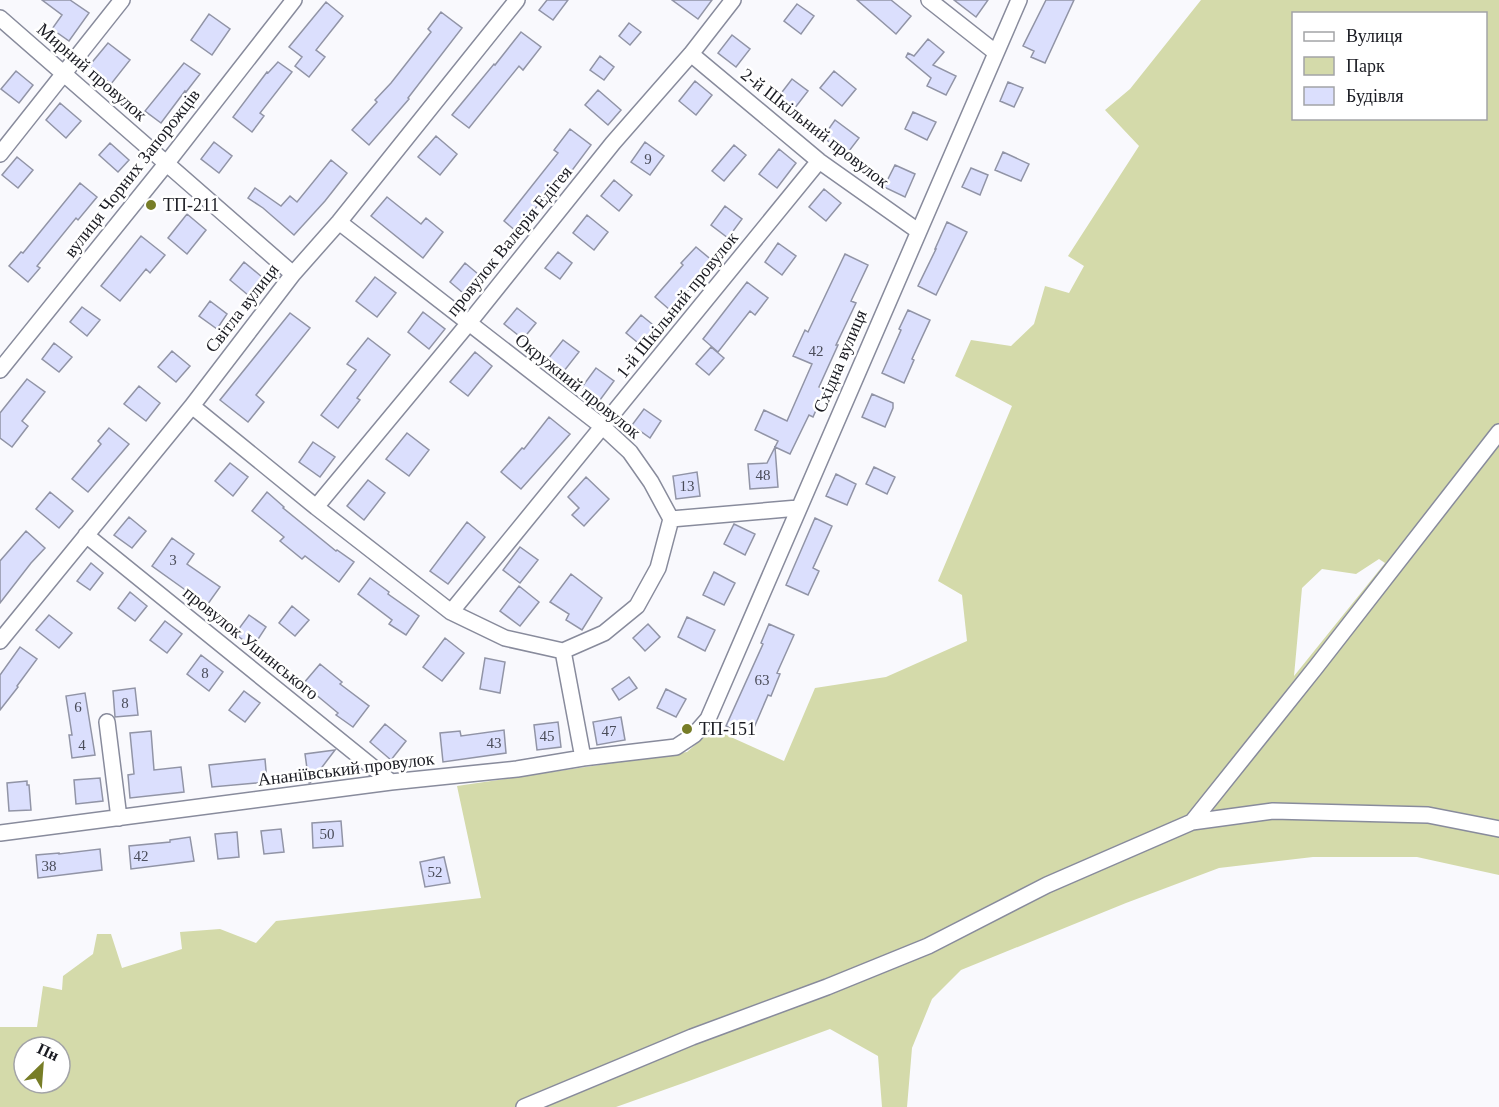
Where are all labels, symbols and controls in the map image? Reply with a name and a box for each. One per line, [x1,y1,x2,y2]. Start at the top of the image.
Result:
legend [1292,12,1487,120]
street label: Мирний провулок [33,19,151,125]
text: Вулиця [1346,26,1403,46]
text: Парк [1346,56,1385,76]
street label: 2-й Шкільний провулок [737,64,893,192]
street label: вулиця Чорних Запорожців [60,85,204,261]
text: Будівля [1346,86,1403,106]
house number: 9 [644,151,652,167]
street label: провулок Валерія Едігея [442,162,576,320]
place label: ТП-211 [163,195,219,215]
marker: ТП-211 [144,198,158,212]
street label: 1-й Шкільний провулок [612,228,742,382]
street label: Світла вулиця [201,260,283,356]
street label: Східна вулиця [809,307,871,415]
street label: Окружний провулок [511,329,645,443]
house number: 42 [809,343,824,359]
house number: 48 [756,467,771,483]
house number: 13 [680,478,695,494]
house number: 3 [169,552,177,568]
street label: провулок Ушинського [179,582,323,704]
house number: 8 [201,665,209,681]
house number: 63 [755,672,770,688]
house number: 8 [121,695,129,711]
house number: 6 [74,699,82,715]
place label: ТП-151 [699,719,756,739]
marker: ТП-151 [680,722,694,736]
house number: 47 [602,723,617,739]
house number: 45 [540,728,555,744]
house number: 43 [487,735,502,751]
house number: 4 [78,737,86,753]
street label: Ананіївський провулок [257,748,436,790]
house number: 50 [320,826,335,842]
house number: 42 [134,848,149,864]
house number: 38 [42,858,57,874]
house number: 52 [428,864,443,880]
north arrow [12,1035,72,1095]
text: Пн [35,1040,62,1064]

